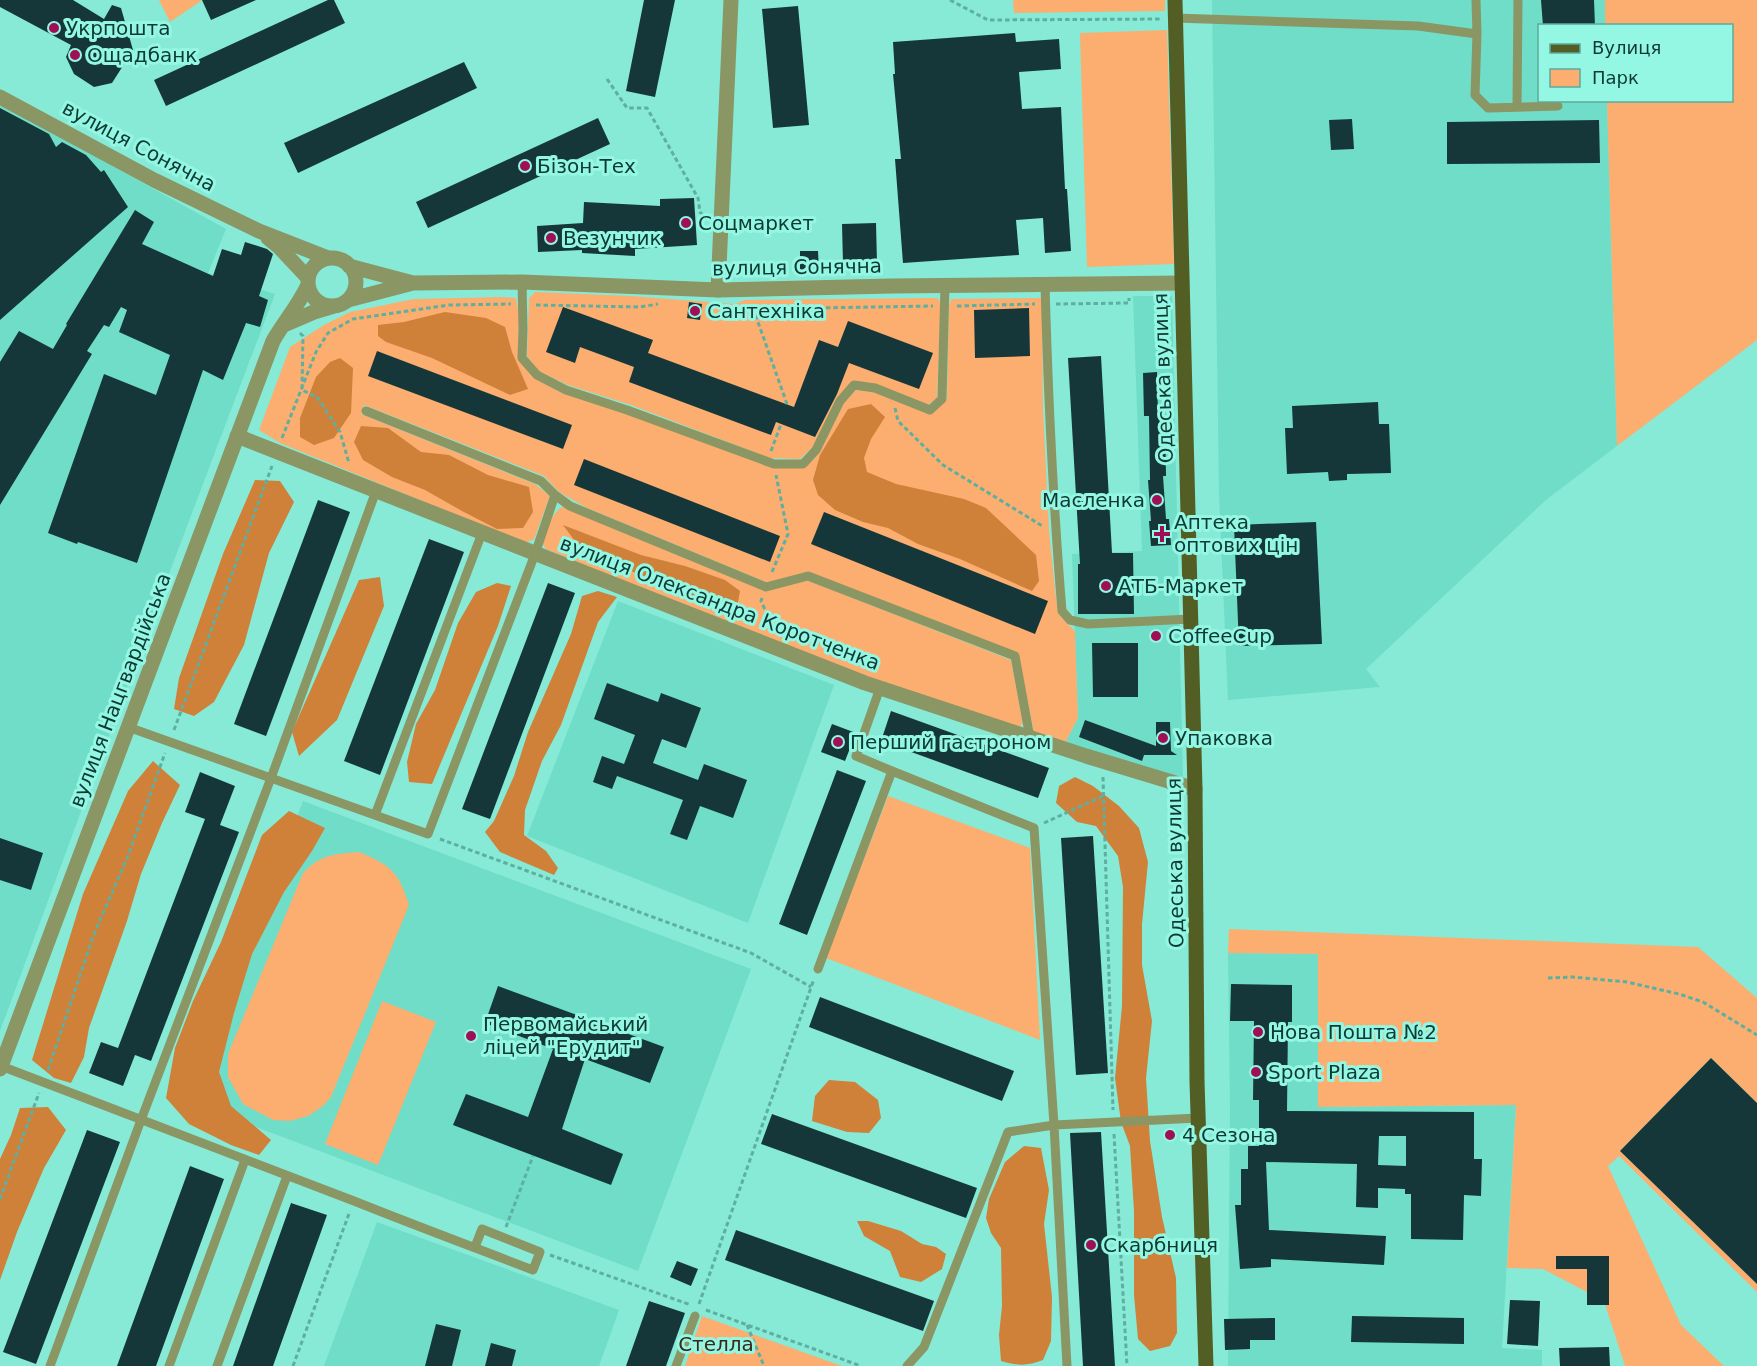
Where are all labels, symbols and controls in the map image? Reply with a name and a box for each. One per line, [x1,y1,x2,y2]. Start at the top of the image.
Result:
place label: Укрпошта [66,16,170,40]
marker: Укрпошта [47,21,61,35]
legend [1538,24,1733,102]
text: Вулиця [1592,37,1661,58]
place label: Ощадбанк [87,43,197,67]
marker: Ощадбанк [68,48,82,62]
text: Парк [1592,67,1639,88]
street label: вулиця Сонячна [58,96,220,196]
place label: Бізон-Тех [537,154,636,178]
marker: Бізон-Тех [518,159,532,173]
place label: Соцмаркет [698,211,814,235]
marker: Соцмаркет [679,216,693,230]
place label: Везунчик [563,226,661,250]
marker: Везунчик [544,231,558,245]
street label: вулиця Сонячна [712,254,882,280]
street label: Одеська вулиця [1148,292,1178,464]
place label: Сантехніка [707,299,825,323]
marker: Сантехніка [688,304,702,318]
place label: Масленка [1042,488,1145,512]
marker: Масленка [1150,493,1164,507]
place label: Аптека оптових цін [1174,510,1298,557]
marker: Аптека оптових цін [1155,527,1169,541]
street label: вулиця Олександра Коротченка [557,531,883,675]
street label: вулиця Нацгвардійська [64,569,176,811]
place label: АТБ-Маркет [1118,574,1243,598]
marker: АТБ-Маркет [1099,579,1113,593]
place label: CoffeeCup [1168,624,1272,648]
marker: CoffeeCup [1149,629,1163,643]
place label: Упаковка [1175,726,1273,750]
place label: Перший гастроном [850,730,1051,754]
marker: Упаковка [1156,731,1170,745]
marker: Перший гастроном [831,735,845,749]
street label: Одеська вулиця [1162,778,1188,948]
place label: Первомайський ліцей "Ерудит" [483,1012,648,1059]
place label: Нова Пошта №2 [1270,1020,1437,1044]
marker: Нова Пошта №2 [1251,1025,1265,1039]
marker: Первомайський ліцей "Ерудит" [464,1029,478,1043]
place label: Sport Plaza [1268,1060,1381,1084]
marker: Sport Plaza [1249,1065,1263,1079]
place label: 4 Сезона [1182,1123,1276,1147]
marker: 4 Сезона [1163,1128,1177,1142]
place label: Скарбниця [1103,1233,1218,1257]
marker: Скарбниця [1084,1238,1098,1252]
park label: Стелла [678,1332,754,1356]

